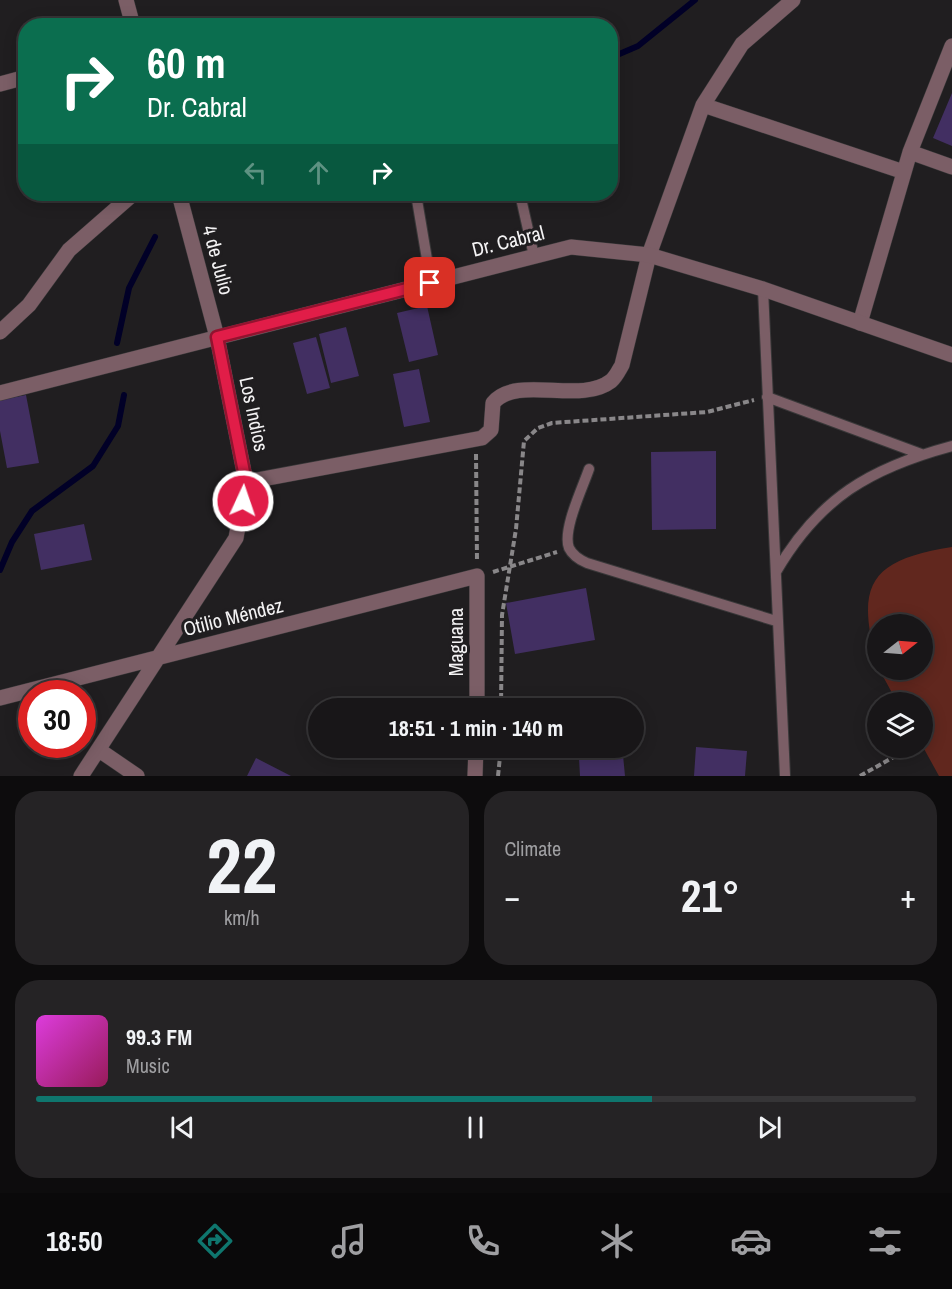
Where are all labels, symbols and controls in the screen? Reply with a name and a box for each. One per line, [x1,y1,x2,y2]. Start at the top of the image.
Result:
text: 60 m [147,35,226,91]
icon: right [48,42,126,120]
text: Dr. Cabral [147,89,247,125]
icon: left [239,156,272,189]
icon: ahead [302,156,335,189]
icon: right [365,156,398,189]
street label: Dr. Cabral [469,218,547,263]
street label: 4 de Julio [196,222,241,298]
pin [404,257,455,308]
icon: arrive [413,266,446,299]
street label: Los Indios [233,374,276,454]
position arrow [211,469,275,533]
street label: Otilio Méndez [180,591,286,642]
street label: Maguana [442,608,469,676]
north arrow [867,614,933,680]
map controls [867,614,933,758]
speed limit sign: 30 [18,680,96,758]
button: layers [867,692,933,758]
text: 18:51 · 1 min · 140 m [389,713,563,743]
text: 22 [206,812,277,917]
text: Climate [505,835,561,862]
text: 21° [681,865,740,926]
text: − [505,874,520,918]
text: + [900,874,916,918]
text: km/h [224,904,260,931]
text: 99.3 FM [126,1022,192,1052]
text: Music [126,1052,170,1079]
icon: previous [166,1111,199,1144]
icon: pause [459,1111,492,1144]
icon: next [753,1111,786,1144]
icon: directions [194,1220,236,1262]
icon: music [328,1220,370,1262]
icon: phone [462,1220,504,1262]
icon: climate [596,1220,638,1262]
icon: car [730,1220,772,1262]
icon: filters [864,1220,906,1262]
text: 18:50 [46,1223,103,1259]

